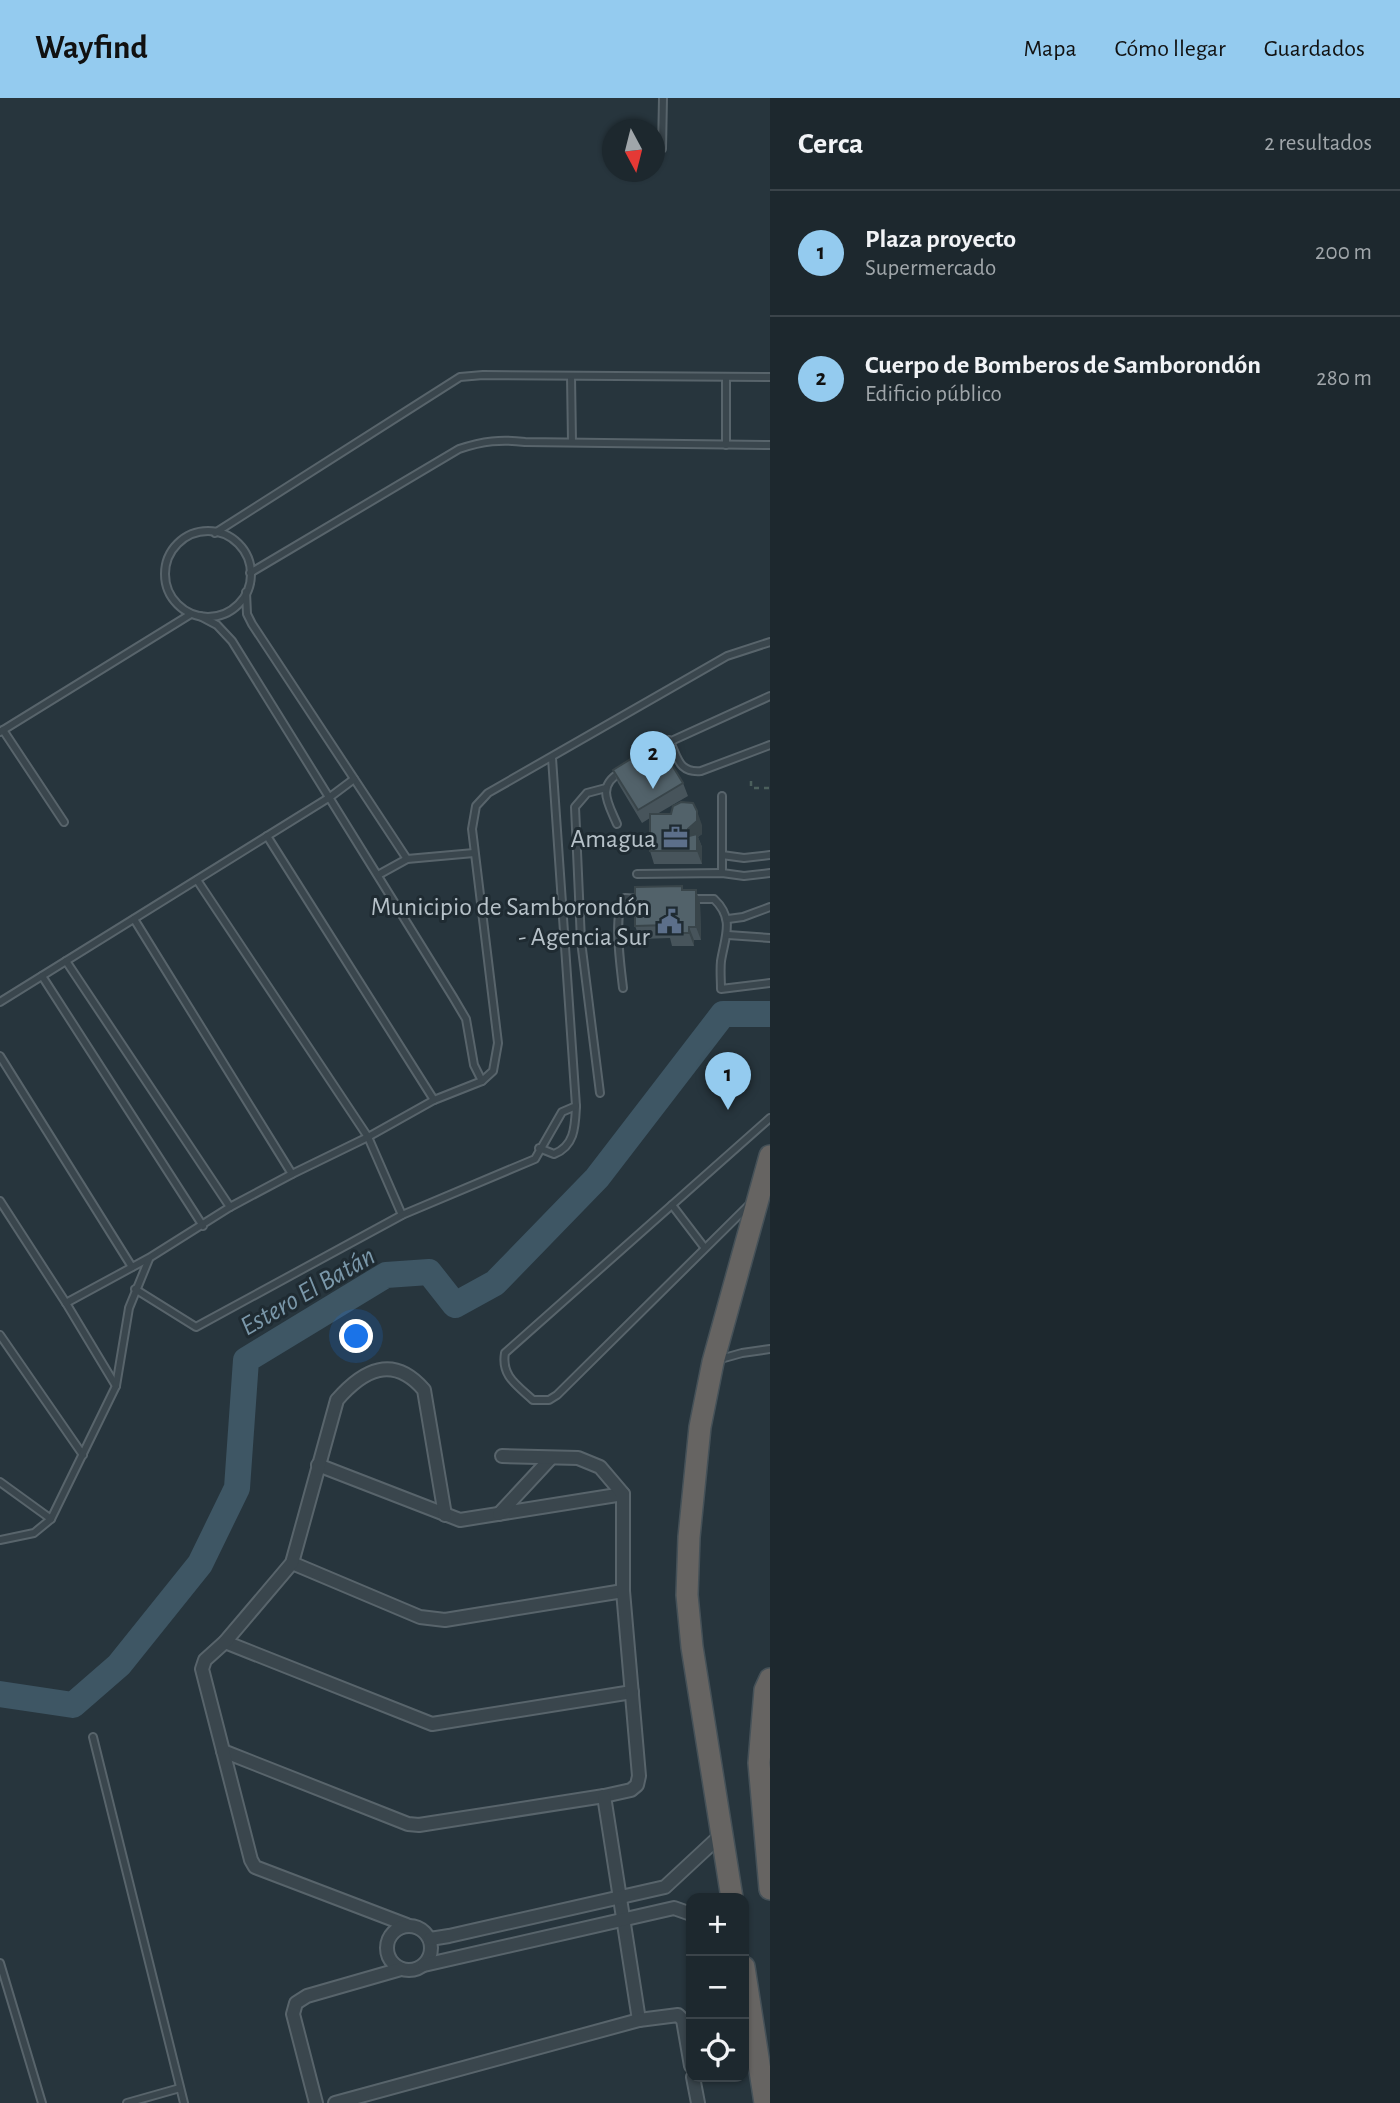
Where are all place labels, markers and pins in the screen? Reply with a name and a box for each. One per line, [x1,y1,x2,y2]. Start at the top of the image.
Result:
pin: 2 [630,731,676,789]
office icon: Amagua [662,824,690,852]
place label: Amagua [570,826,656,852]
place label: Municipio de Samborondón - Agencia Sur [371,894,651,950]
public building icon: Municipio de Samborondón - Agencia Sur [656,907,684,935]
pin: 1 [705,1052,751,1110]

